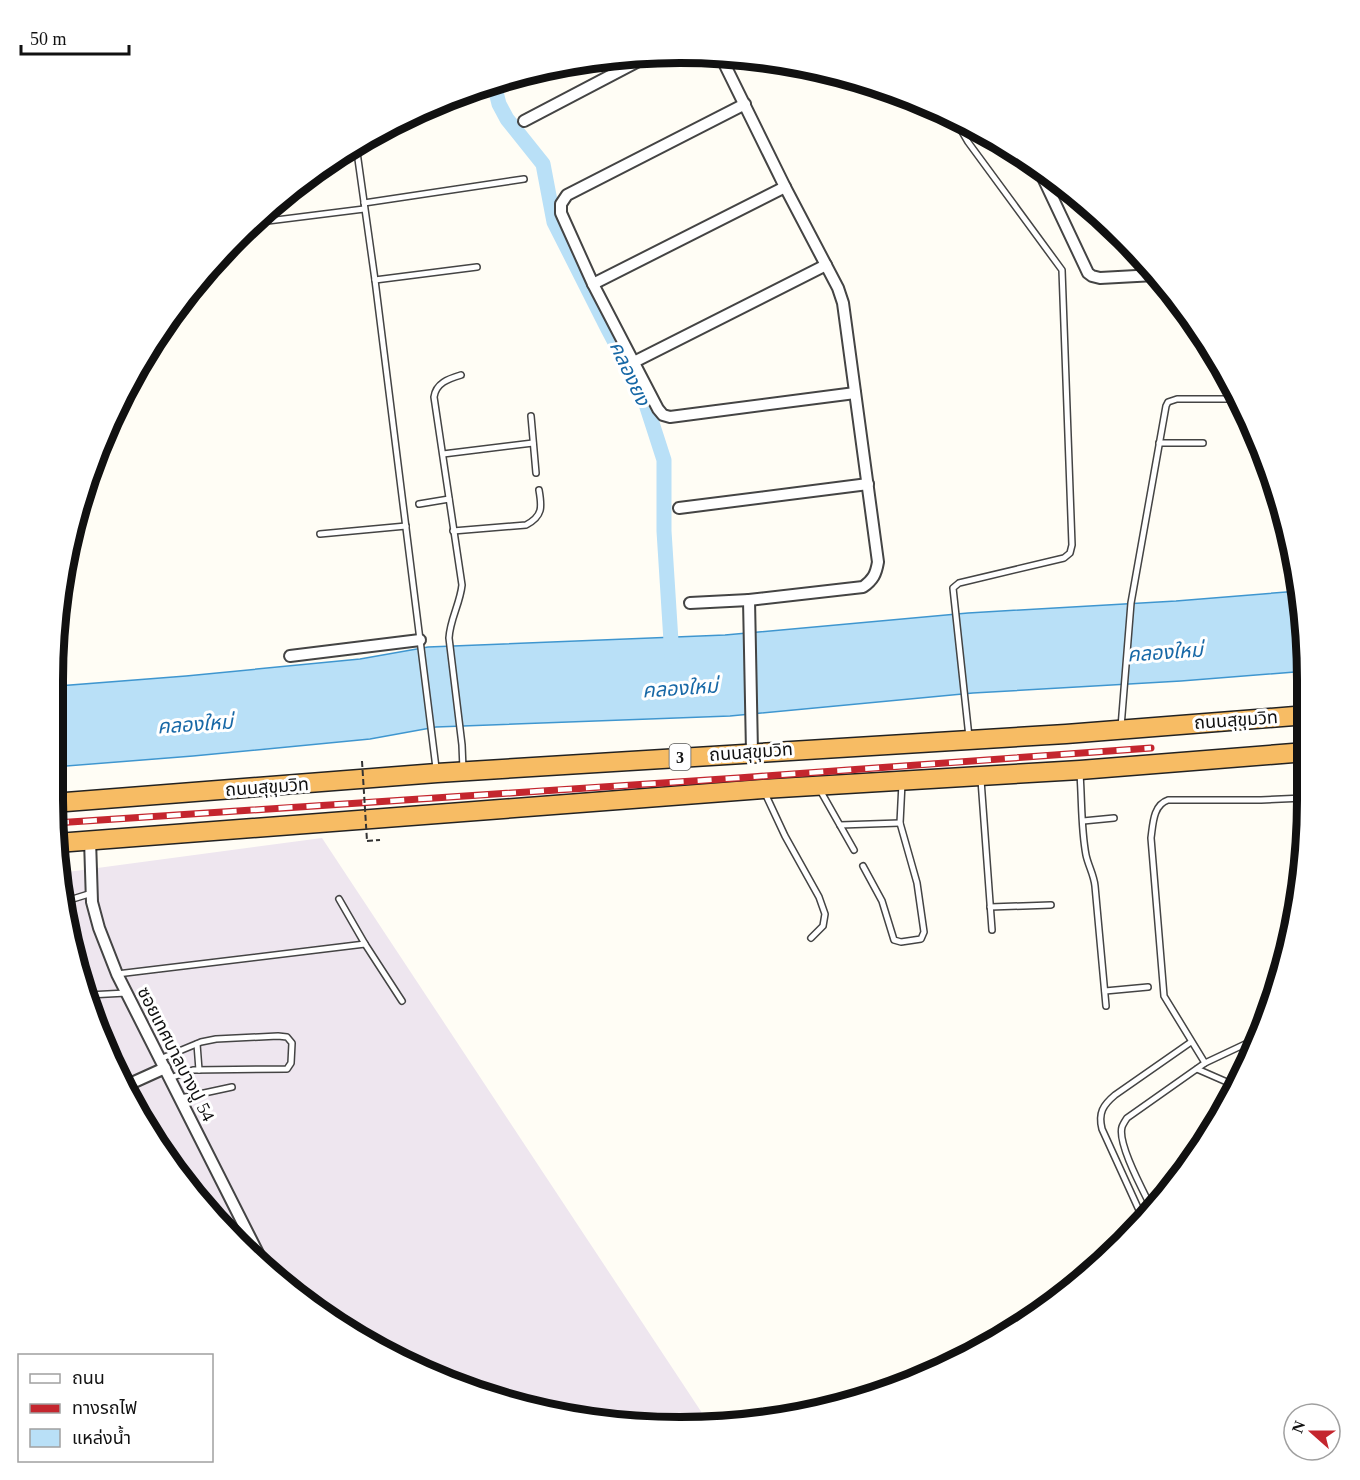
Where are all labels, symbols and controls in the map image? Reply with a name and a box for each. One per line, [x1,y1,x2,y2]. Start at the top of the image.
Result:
scale bar [21,18,129,56]
text: 50 m [30,29,67,49]
water label: คลองยง [606,337,655,410]
water label: คลองใหม่ [1126,638,1207,666]
water label: คลองใหม่ [641,674,722,702]
street label: ถนนสุขุมวิท [1193,707,1279,734]
water label: คลองใหม่ [156,710,237,738]
street label: ถนนสุขุมวิท [708,739,794,766]
road number: 3 [670,744,690,770]
street label: ถนนสุขุมวิท [224,774,310,801]
street label: ซอยเทศบาลบางปู 54 [132,983,219,1126]
legend [18,1354,213,1462]
text: ถนน [72,1368,105,1388]
text: ทางรถไฟ [72,1398,137,1418]
north arrow [1282,1402,1342,1462]
text: N [1288,1418,1309,1435]
text: แหล่งน้ำ [72,1425,131,1448]

